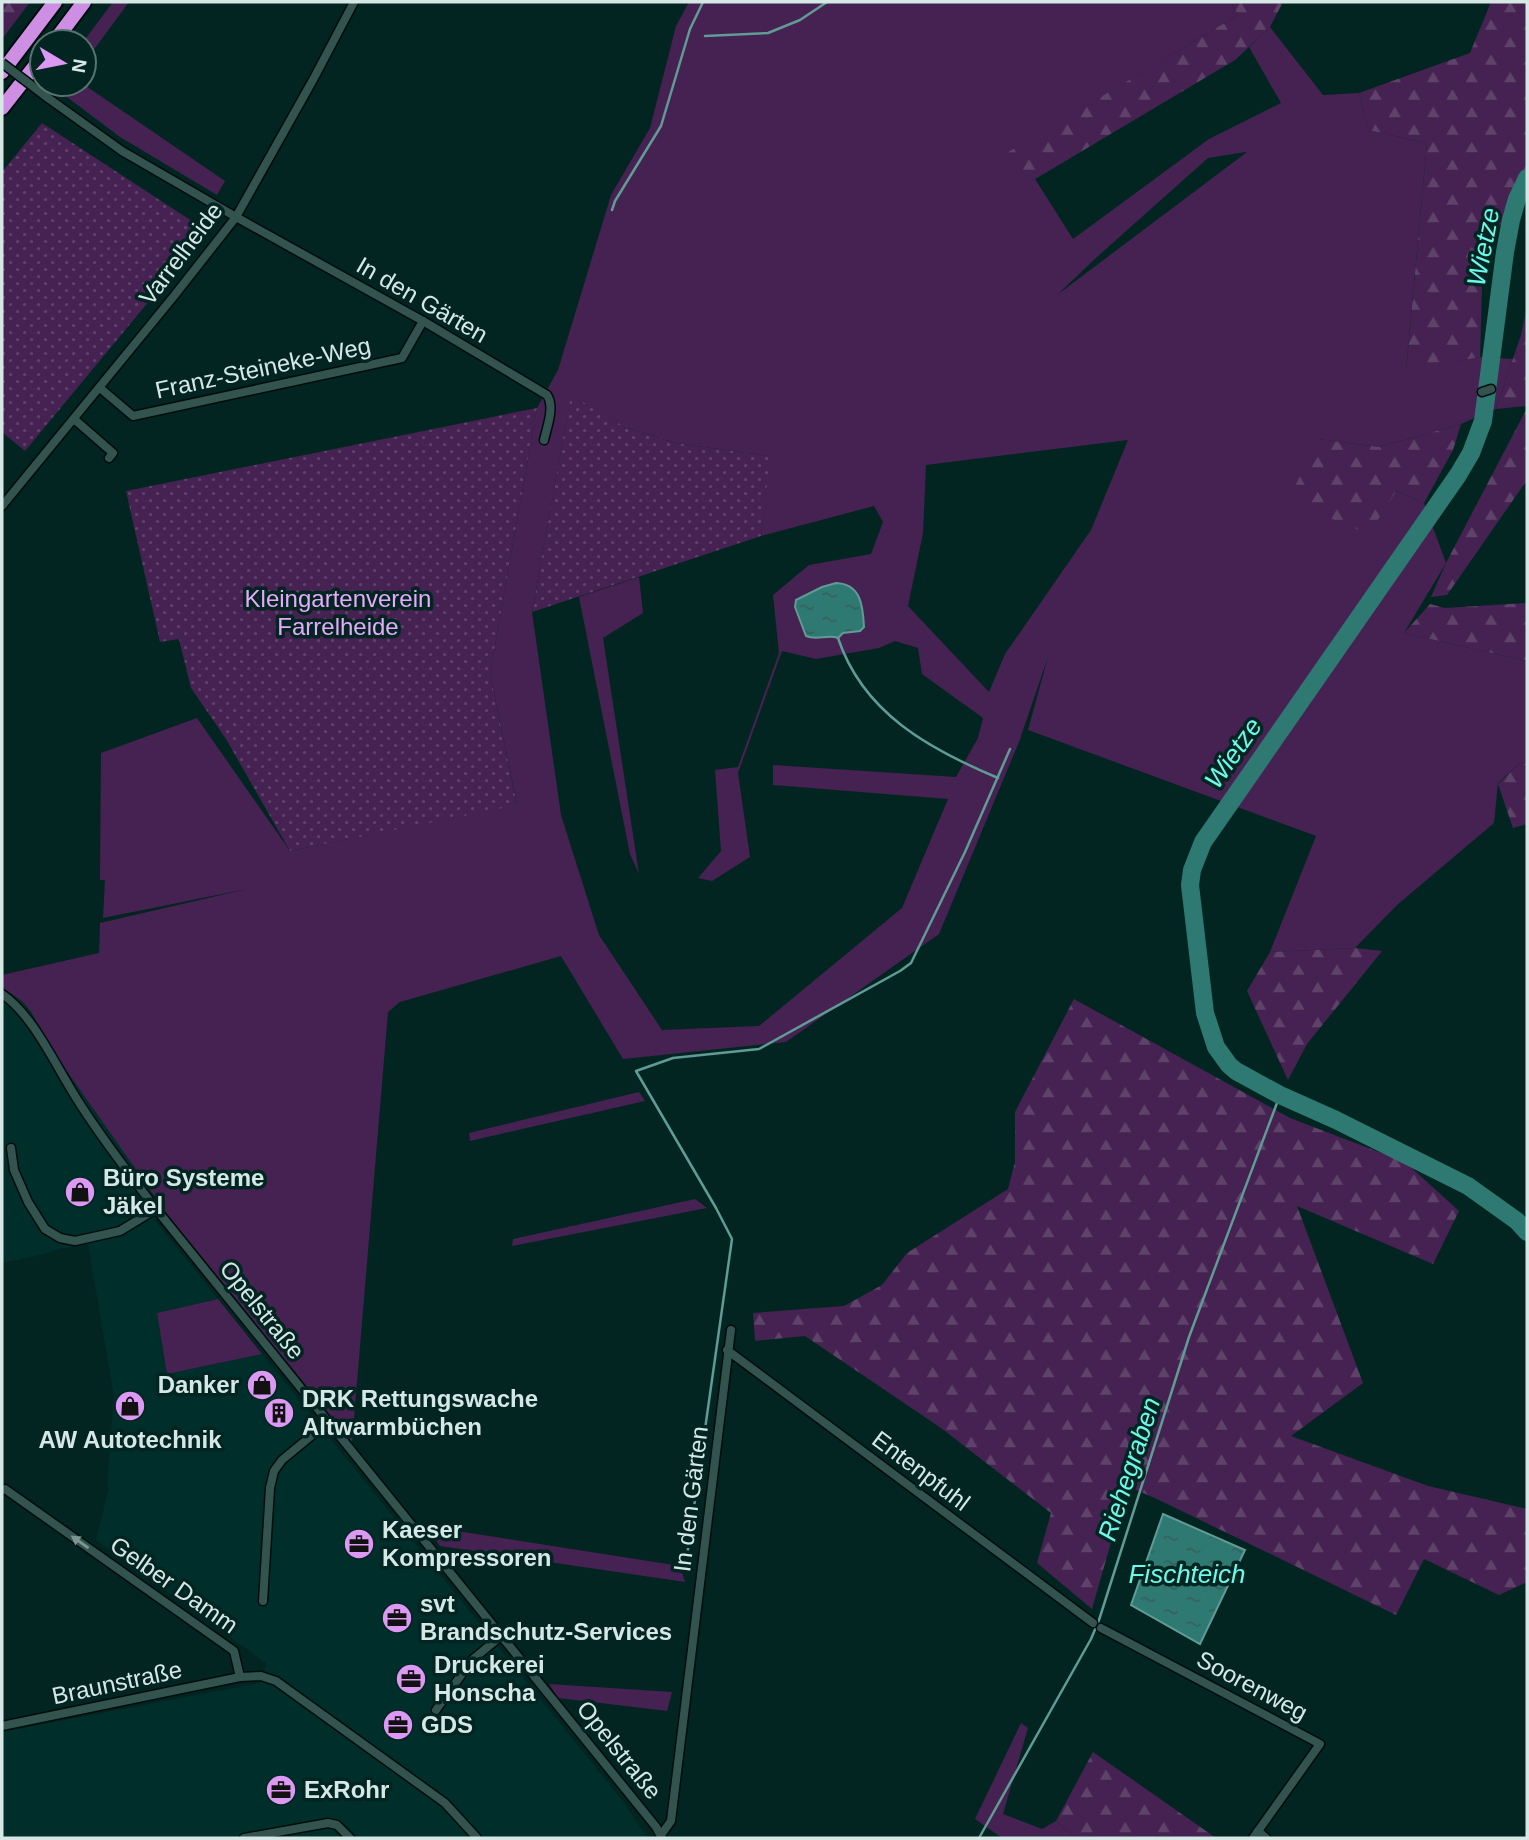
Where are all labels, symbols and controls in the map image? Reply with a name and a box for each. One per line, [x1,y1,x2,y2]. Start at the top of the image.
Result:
north arrow [28,28,98,98]
text: N [68,57,91,74]
street label: Varrelheide [133,197,228,310]
water label: Wietze [1461,205,1505,289]
street label: In den Gärten [352,251,493,348]
street label: Franz-Steineke-Weg [153,331,373,404]
park label: Kleingartenverein Farrelheide [245,585,431,640]
water label: Wietze [1198,712,1268,794]
place label: Büro Systeme Jäkel [103,1164,264,1219]
shop icon: Büro Systeme Jäkel [63,1175,97,1209]
street label: Opelstraße [215,1255,310,1364]
shop icon: Danker [245,1368,279,1402]
place label: Danker [158,1371,239,1398]
place label: DRK Rettungswache Altwarmbüchen [302,1385,538,1440]
shop icon: AW Autotechnik [113,1389,147,1423]
water label: Riehegraben [1092,1394,1166,1544]
building icon: DRK Rettungswache Altwarmbüchen [262,1396,296,1430]
street label: In den Gärten [668,1424,713,1573]
street label: Entenpfuhl [867,1425,975,1516]
place label: AW Autotechnik [38,1426,222,1453]
place label: Kaeser Kompressoren [382,1516,551,1571]
office icon: Kaeser Kompressoren [342,1527,376,1561]
street label: Gelber Damm [105,1531,243,1638]
one-way arrow [71,1535,89,1549]
water label: Fischteich [1128,1559,1246,1589]
place label: svt Brandschutz-Services [420,1590,672,1645]
office icon: svt Brandschutz-Services [380,1601,414,1635]
street label: Soorenweg [1192,1645,1312,1726]
place label: Druckerei Honscha [434,1651,545,1706]
street label: Braunstraße [50,1656,184,1709]
office icon: Druckerei Honscha [394,1662,428,1696]
street label: Opelstraße [572,1695,667,1804]
office icon: GDS [381,1708,415,1742]
place label: GDS [421,1711,473,1738]
office icon: ExRohr [264,1773,298,1807]
place label: ExRohr [304,1776,389,1803]

